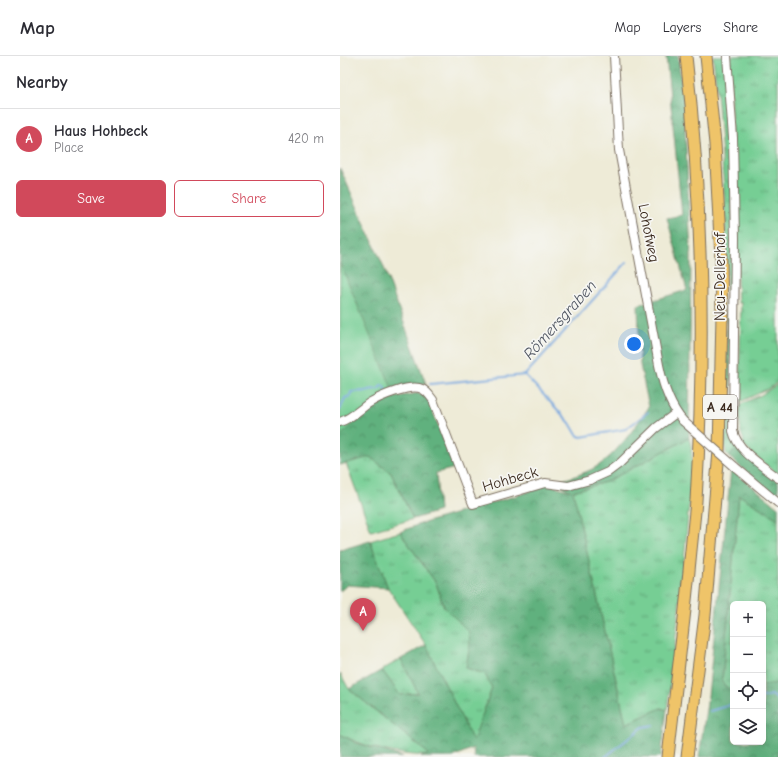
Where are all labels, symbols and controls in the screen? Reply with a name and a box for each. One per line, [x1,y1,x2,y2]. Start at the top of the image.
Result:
text: Map [20,17,55,39]
text: Map [614,19,641,36]
text: Layers [663,19,701,36]
text: Share [723,19,758,36]
text: Nearby [16,73,67,92]
text: Haus Hohbeck [54,122,148,140]
text: A [25,131,33,146]
text: 420 m [288,131,324,146]
text: Place [54,140,84,155]
button: Save [16,180,166,217]
button: Share [174,180,324,217]
street label: Lohofweg [634,202,664,264]
street label: Neu-Dellerhof [711,232,729,321]
water label: Römersgraben [520,277,600,363]
your location [624,334,644,354]
road number: A 44 [703,395,737,419]
street label: Hohbeck [480,462,541,495]
pin: A [350,598,376,631]
map controls [730,601,766,745]
button: + [730,601,766,637]
button: − [730,637,766,673]
button: locate [730,673,766,709]
button: layers [730,709,766,745]

